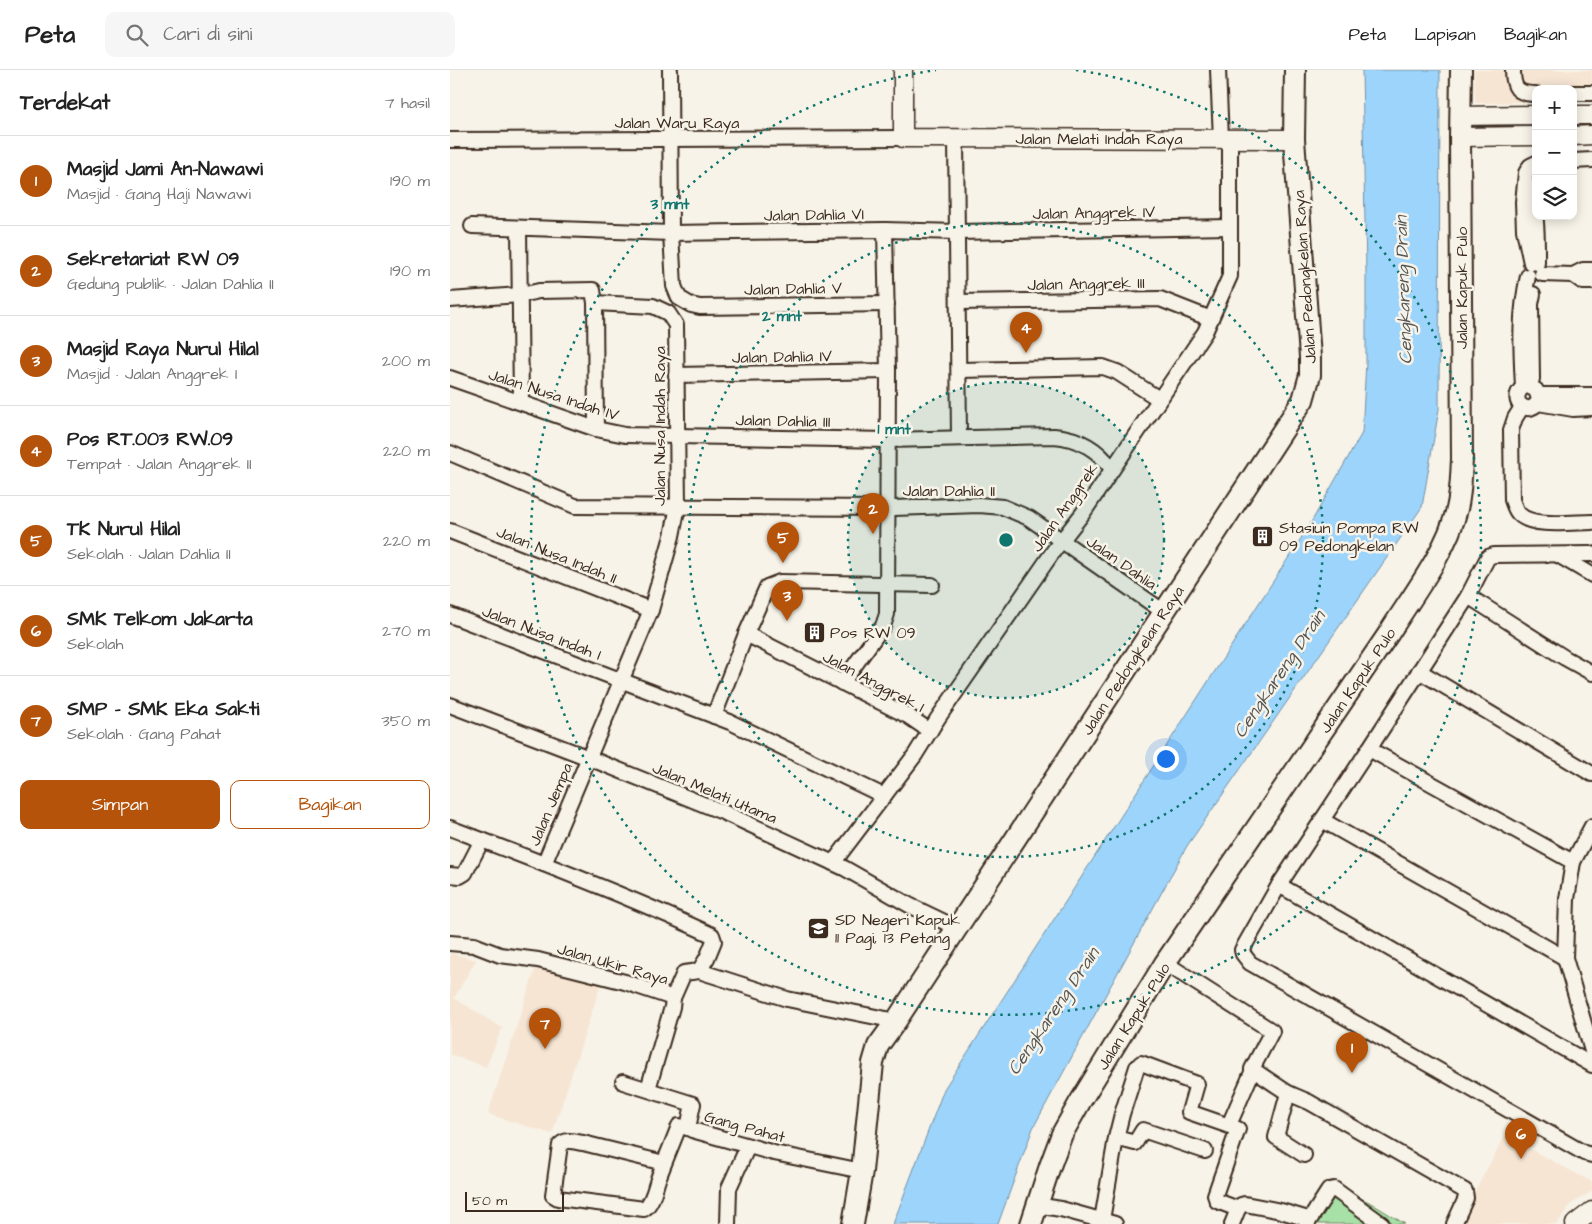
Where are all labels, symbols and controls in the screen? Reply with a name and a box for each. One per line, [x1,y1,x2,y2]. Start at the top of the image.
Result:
search box [105,12,455,57]
text: Peta [25,18,75,52]
icon: search [123,21,151,49]
text: Cari di sini [163,21,252,48]
text: Peta [1349,22,1386,47]
text: Lapisan [1414,22,1476,47]
text: Bagikan [1504,22,1567,47]
map controls [1532,85,1577,220]
button: + [1532,85,1577,130]
text: Terdekat [20,88,110,117]
text: 7 hasil [385,92,430,114]
street label: Jalan Waru Raya [615,112,739,135]
street label: Jalan Melati Indah Raya [1015,128,1183,151]
button: − [1532,130,1577,175]
text: Masjid Jami An-Nawawi [67,156,263,183]
text: 1 [35,170,37,192]
text: 190 m [390,170,430,192]
button: layers [1532,175,1577,220]
text: Masjid · Gang Haji Nawawi [67,183,251,205]
street label: Jalan Pedongkelan Raya [1288,189,1323,364]
text: 3 mnt [650,194,690,215]
street label: Jalan Anggrek IV [1033,201,1156,226]
street label: Jalan Dahlia VI [764,203,864,227]
water label: Cengkareng Drain [1388,213,1420,365]
street label: Jalan Kapuk Pulo [1451,227,1473,349]
text: Sekretariat RW 09 [67,246,239,273]
text: 2 [31,260,41,282]
text: 190 m [390,260,430,282]
street label: Jalan Anggrek III [1027,272,1145,297]
text: Gedung publik · Jalan Dahlia II [67,273,274,295]
street label: Jalan Dahlia V [744,277,842,301]
text: 2 mnt [761,306,803,327]
pin: 4 [1010,312,1042,353]
text: Masjid Raya Nurul Hilal [67,336,259,363]
street label: Jalan Dahlia IV [732,345,832,369]
street label: Jalan Nusa Indah Raya [649,346,672,506]
text: 3 [32,350,40,372]
text: 200 m [382,350,430,372]
text: Masjid · Jalan Anggrek I [67,363,238,385]
street label: Jalan Nusa Indah IV [486,363,622,426]
street label: Jalan Dahlia III [735,409,831,433]
text: 1 mnt [877,419,912,440]
text: Pos RT.003 RW.09 [67,426,233,453]
text: 4 [31,440,41,462]
text: 220 m [383,440,430,462]
text: Tempat · Jalan Anggrek II [67,453,252,475]
street label: Jalan Anggrek [1026,459,1104,557]
street label: Jalan Dahlia II [903,480,995,502]
pin: 2 [857,493,889,534]
text: TK Nurul Hilal [67,516,180,543]
place label: Stasiun Pompa RW 09 Pedongkelan [1279,517,1418,558]
street label: Jalan Nusa Indah II [493,521,620,589]
pin: 5 [767,522,799,563]
building icon: Stasiun Pompa RW 09 Pedongkelan [1251,524,1275,548]
text: 5 [30,530,42,552]
text: 220 m [383,530,430,552]
centre of rings [997,531,1015,549]
street label: Jalan Dahlia [1082,531,1161,595]
text: Sekolah · Jalan Dahlia II [67,543,231,565]
pin: 3 [771,580,803,621]
street label: Jalan Pedongkelan Raya [1076,582,1190,740]
street label: Jalan Nusa Indah I [479,600,604,666]
water label: Cengkareng Drain [1227,604,1333,743]
text: SMK Telkom Jakarta [67,606,253,633]
text: 6 [31,620,41,642]
text: 270 m [382,620,430,642]
building icon: Pos RW 09 [802,620,826,644]
place label: Pos RW 09 [830,622,916,644]
street label: Jalan Kapuk Pulo [1314,624,1401,738]
text: Sekolah [67,633,123,655]
street label: Jalan Anggrek I [818,646,928,719]
text: SMP - SMK Eka Sakti [67,696,260,723]
text: 7 [31,710,41,732]
text: 350 m [382,710,430,732]
text: Sekolah · Gang Pahat [67,723,221,745]
your location [1153,746,1179,772]
street label: Jalan Melati Utama [649,757,780,829]
street label: Jalan Jempa [524,759,578,849]
button: Simpan [20,780,220,829]
button: Bagikan [230,780,430,829]
place label: SD Negeri Kapuk 11 Pagi, 13 Petang [835,909,960,950]
school or university icon: SD Negeri Kapuk 11 Pagi, 13 Petang [807,916,831,940]
street label: Jalan Ukir Raya [554,938,671,991]
water label: Cengkareng Drain [1001,941,1107,1080]
street label: Jalan Kapuk Pulo [1092,959,1176,1074]
pin: 7 [529,1008,561,1049]
pin: 1 [1336,1032,1368,1073]
street label: Gang Pahat [702,1106,788,1149]
pin: 6 [1505,1118,1537,1159]
scale bar [465,1189,564,1212]
text: 50 m [472,1191,507,1211]

